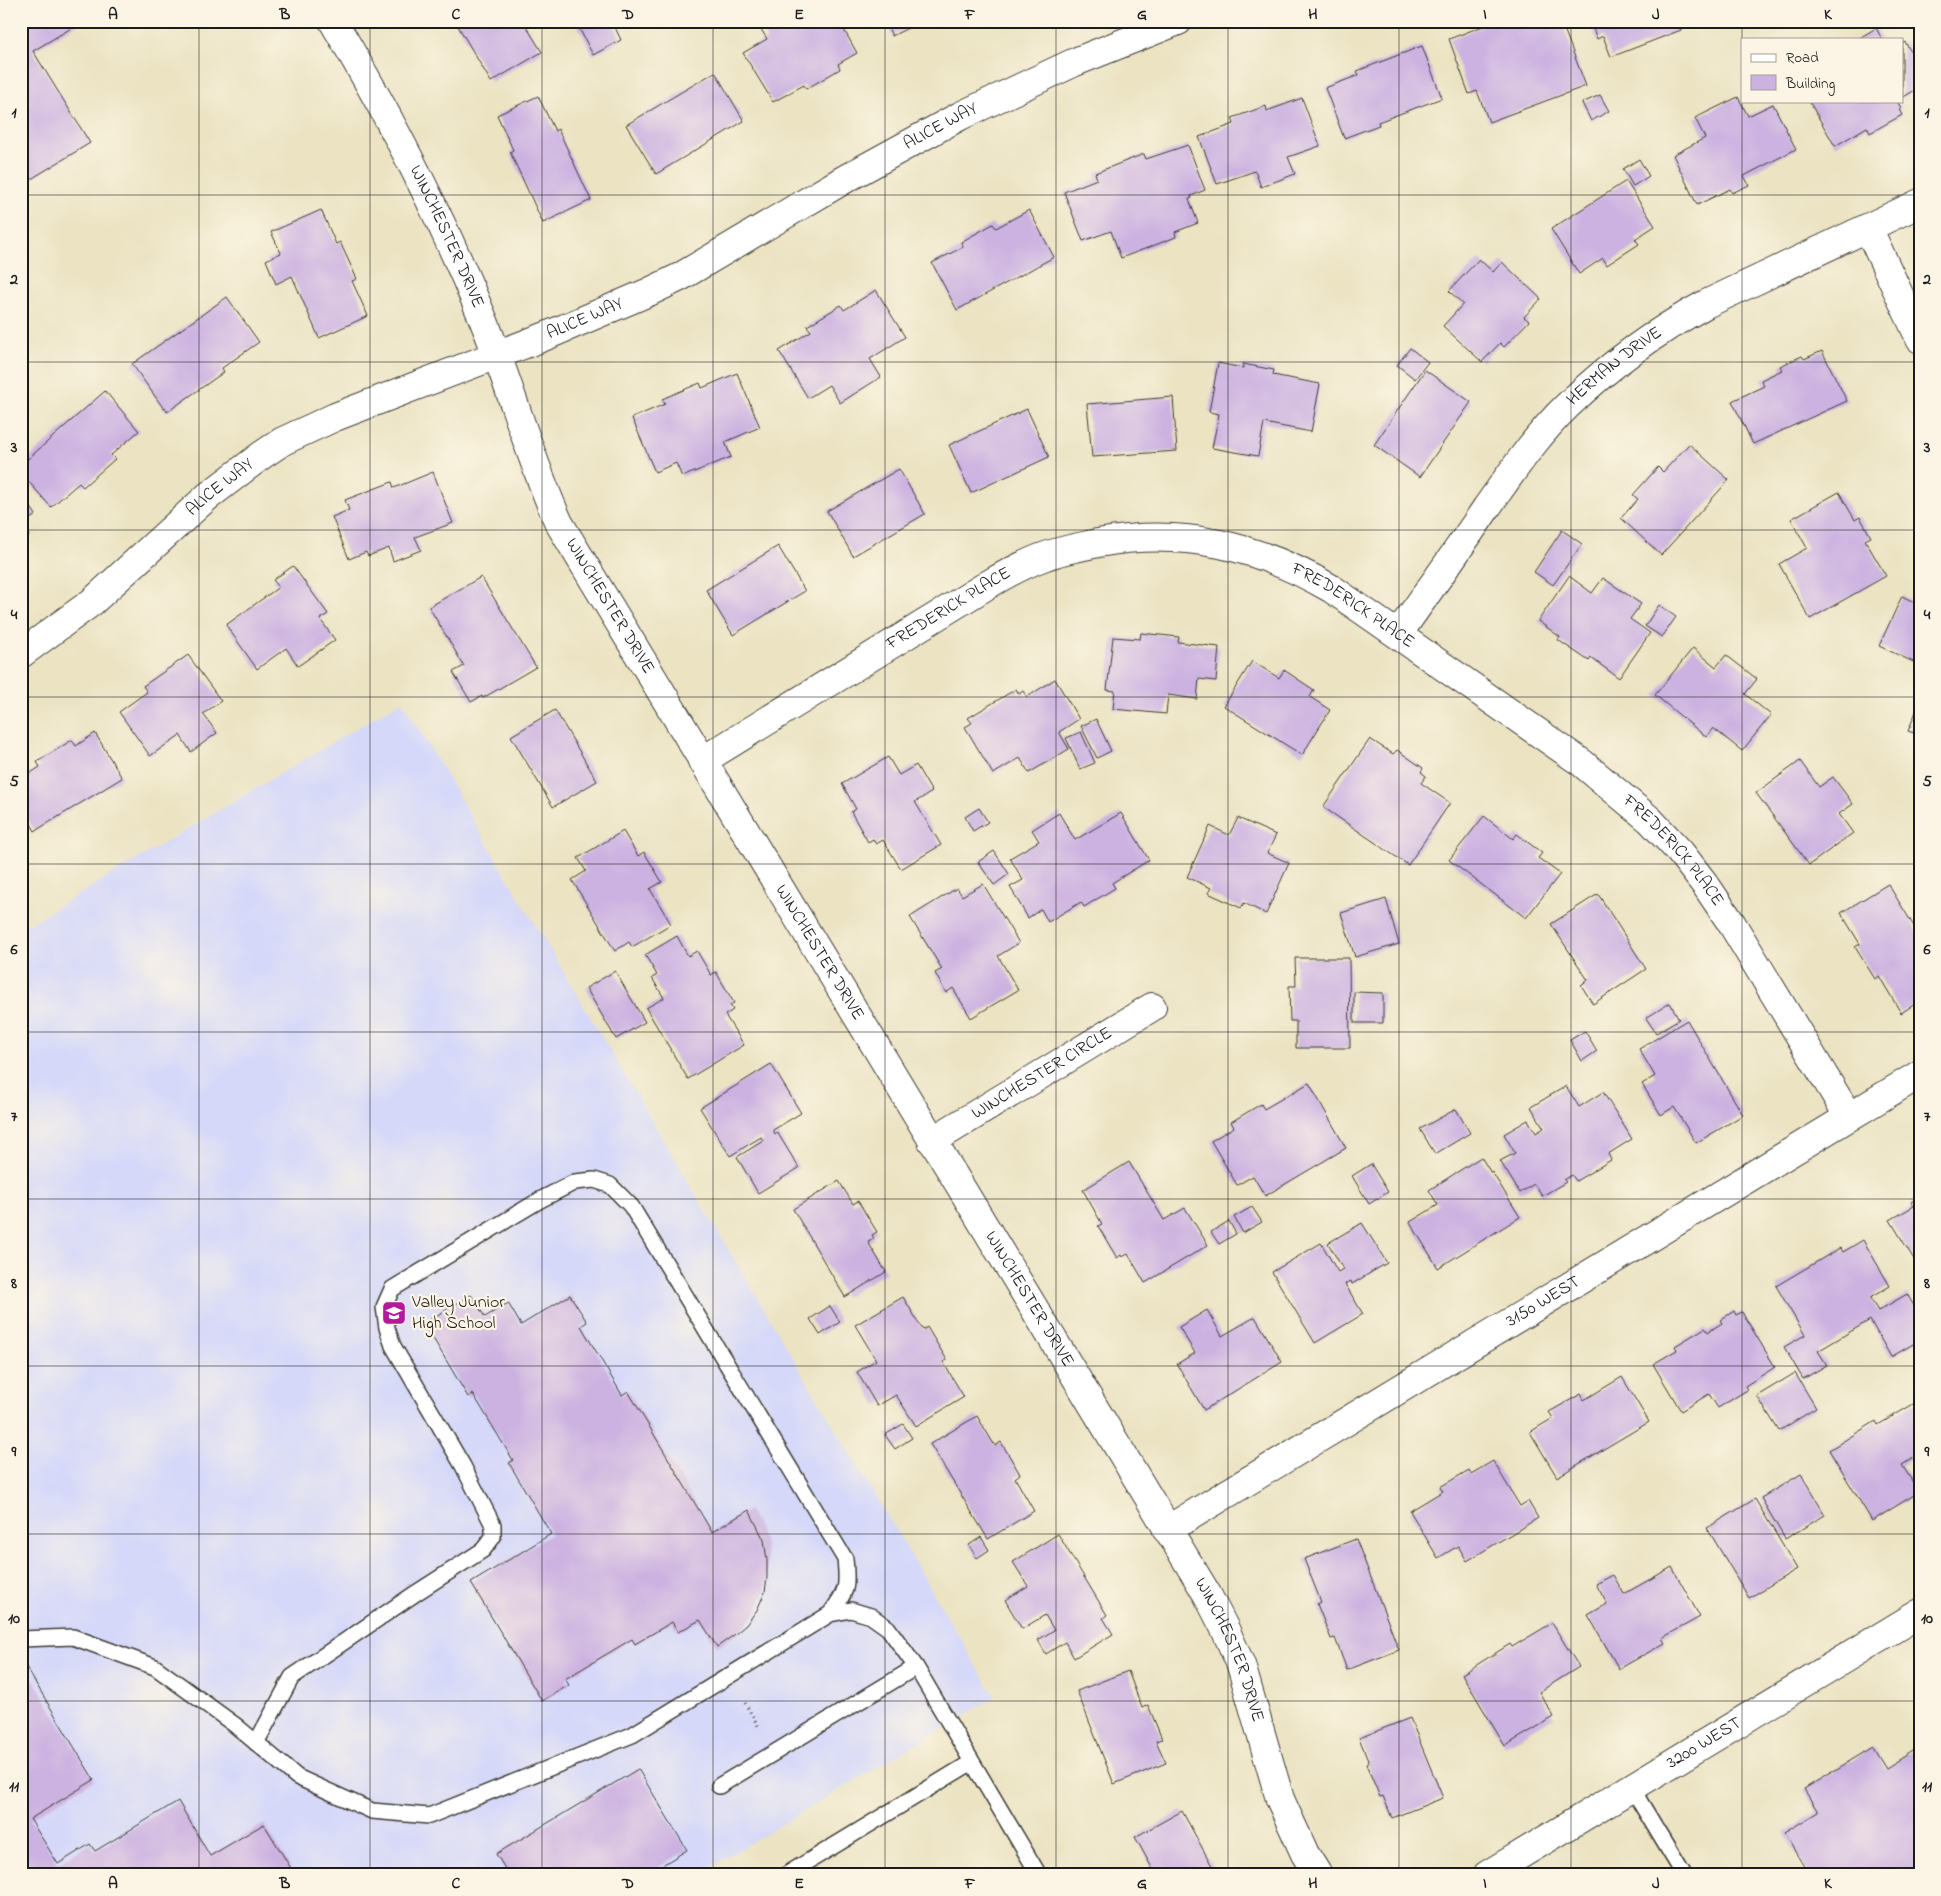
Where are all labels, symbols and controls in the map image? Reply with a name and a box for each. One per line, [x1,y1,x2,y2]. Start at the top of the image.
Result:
text: A [108,3,118,27]
text: B [279,3,291,27]
text: C [452,3,461,27]
text: D [621,3,634,27]
text: E [794,3,804,27]
text: F [964,3,976,27]
text: G [1137,3,1147,27]
text: H [1308,3,1318,27]
text: I [1483,3,1487,27]
text: J [1652,3,1660,27]
text: K [1824,3,1833,27]
legend [1741,38,1904,102]
text: Road [1786,47,1819,69]
text: Building [1785,73,1835,96]
street label: ALICE WAY [899,96,983,157]
text: 1 [11,101,17,125]
text: 1 [1924,101,1930,125]
street label: WINCHESTER DRIVE [402,161,490,312]
text: 2 [9,268,18,292]
text: 2 [1922,268,1931,292]
street label: ALICE WAY [543,291,628,347]
street label: HERMAN DRIVE [1561,320,1668,413]
text: 3 [10,436,18,460]
text: 3 [1923,436,1931,460]
street label: ALICE WAY [180,452,260,523]
street label: WINCHESTER DRIVE [558,533,661,679]
street label: FREDERICK PLACE [1286,556,1420,655]
street label: FREDERICK PLACE [881,561,1016,658]
text: 4 [10,603,18,627]
text: 4 [1923,603,1931,627]
text: 5 [9,770,19,794]
text: 5 [1922,770,1932,794]
street label: FREDERICK PLACE [1616,788,1730,912]
street label: WINCHESTER DRIVE [768,880,870,1026]
text: 6 [9,938,18,962]
text: 6 [1922,938,1931,962]
street label: WINCHESTER CIRCLE [967,1021,1118,1127]
text: 7 [11,1105,18,1129]
text: 7 [1924,1105,1931,1129]
street label: WINCHESTER DRIVE [978,1226,1080,1372]
street label: 3150 WEST [1501,1270,1585,1335]
text: 8 [10,1272,17,1296]
text: 8 [1923,1272,1930,1296]
place label: Valley Junior High School [411,1290,505,1338]
school or university icon: Valley Junior High School [381,1300,407,1326]
text: 9 [11,1440,17,1464]
text: 9 [1924,1440,1930,1464]
street label: WINCHESTER DRIVE [1187,1573,1270,1725]
text: 10 [8,1607,20,1631]
text: 10 [1921,1607,1933,1631]
street label: 3200 WEST [1662,1711,1747,1776]
text: 11 [9,1775,20,1799]
text: 11 [1922,1775,1933,1799]
text: A [108,1872,118,1896]
text: B [279,1872,291,1896]
text: C [452,1872,461,1896]
text: D [621,1872,634,1896]
text: E [794,1872,804,1896]
text: F [964,1872,976,1896]
text: G [1137,1872,1147,1896]
text: H [1308,1872,1318,1896]
text: I [1483,1872,1487,1896]
text: J [1652,1872,1660,1896]
text: K [1824,1872,1833,1896]

